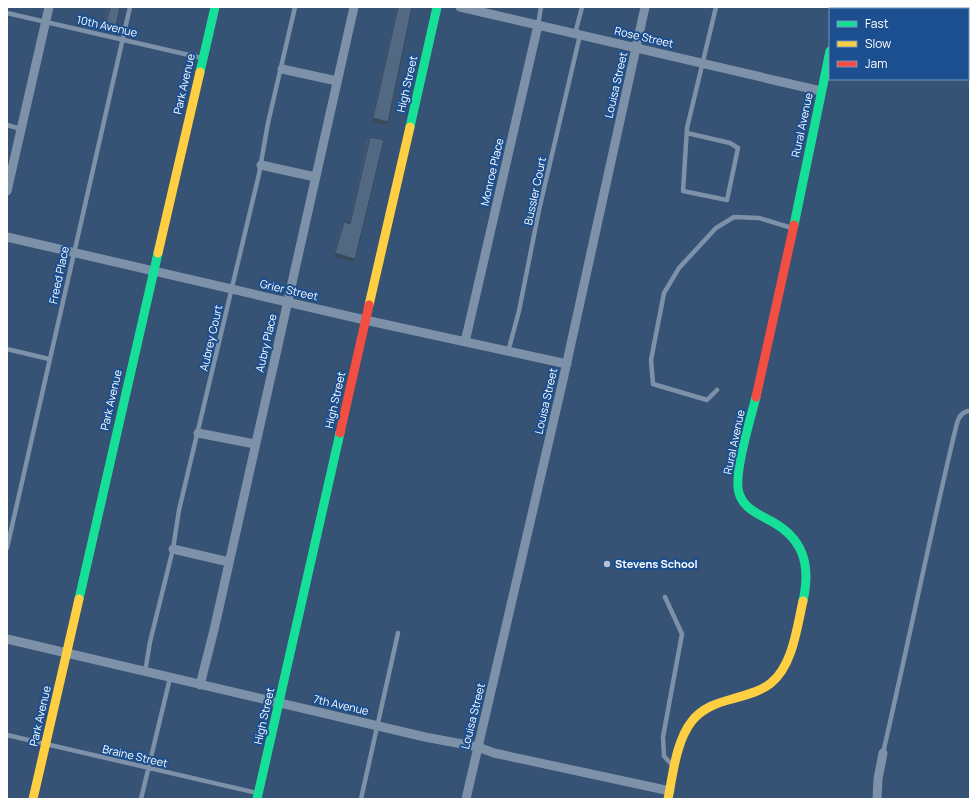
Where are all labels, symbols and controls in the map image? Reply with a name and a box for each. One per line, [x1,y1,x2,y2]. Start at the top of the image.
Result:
legend [829,8,969,80]
street label: 10th Avenue [75,11,139,40]
text: Fast [865,15,889,32]
street label: Rose Street [613,22,675,51]
text: Slow [865,35,891,52]
street label: Louisa Street [601,50,630,120]
street label: Park Avenue [169,52,198,116]
street label: High Street [393,54,420,114]
text: Jam [865,55,887,72]
street label: Rural Avenue [787,91,816,159]
street label: Monroe Place [476,136,507,207]
street label: Bussler Court [520,155,549,226]
street label: Freed Place [45,244,72,305]
street label: Grier Street [259,276,320,303]
street label: Aubrey Court [196,303,225,372]
street label: Aubry Place [252,312,280,374]
street label: Louisa Street [531,366,560,436]
street label: Park Avenue [96,368,125,432]
street label: High Street [321,370,348,430]
street label: Rural Avenue [719,408,748,476]
place label: Stevens School [615,556,698,571]
marker: Stevens School [602,559,612,569]
street label: Louisa Street [457,681,488,751]
street label: Park Avenue [25,684,54,748]
street label: High Street [250,686,277,746]
street label: 7th Avenue [312,691,371,718]
street label: Braine Street [101,741,169,770]

